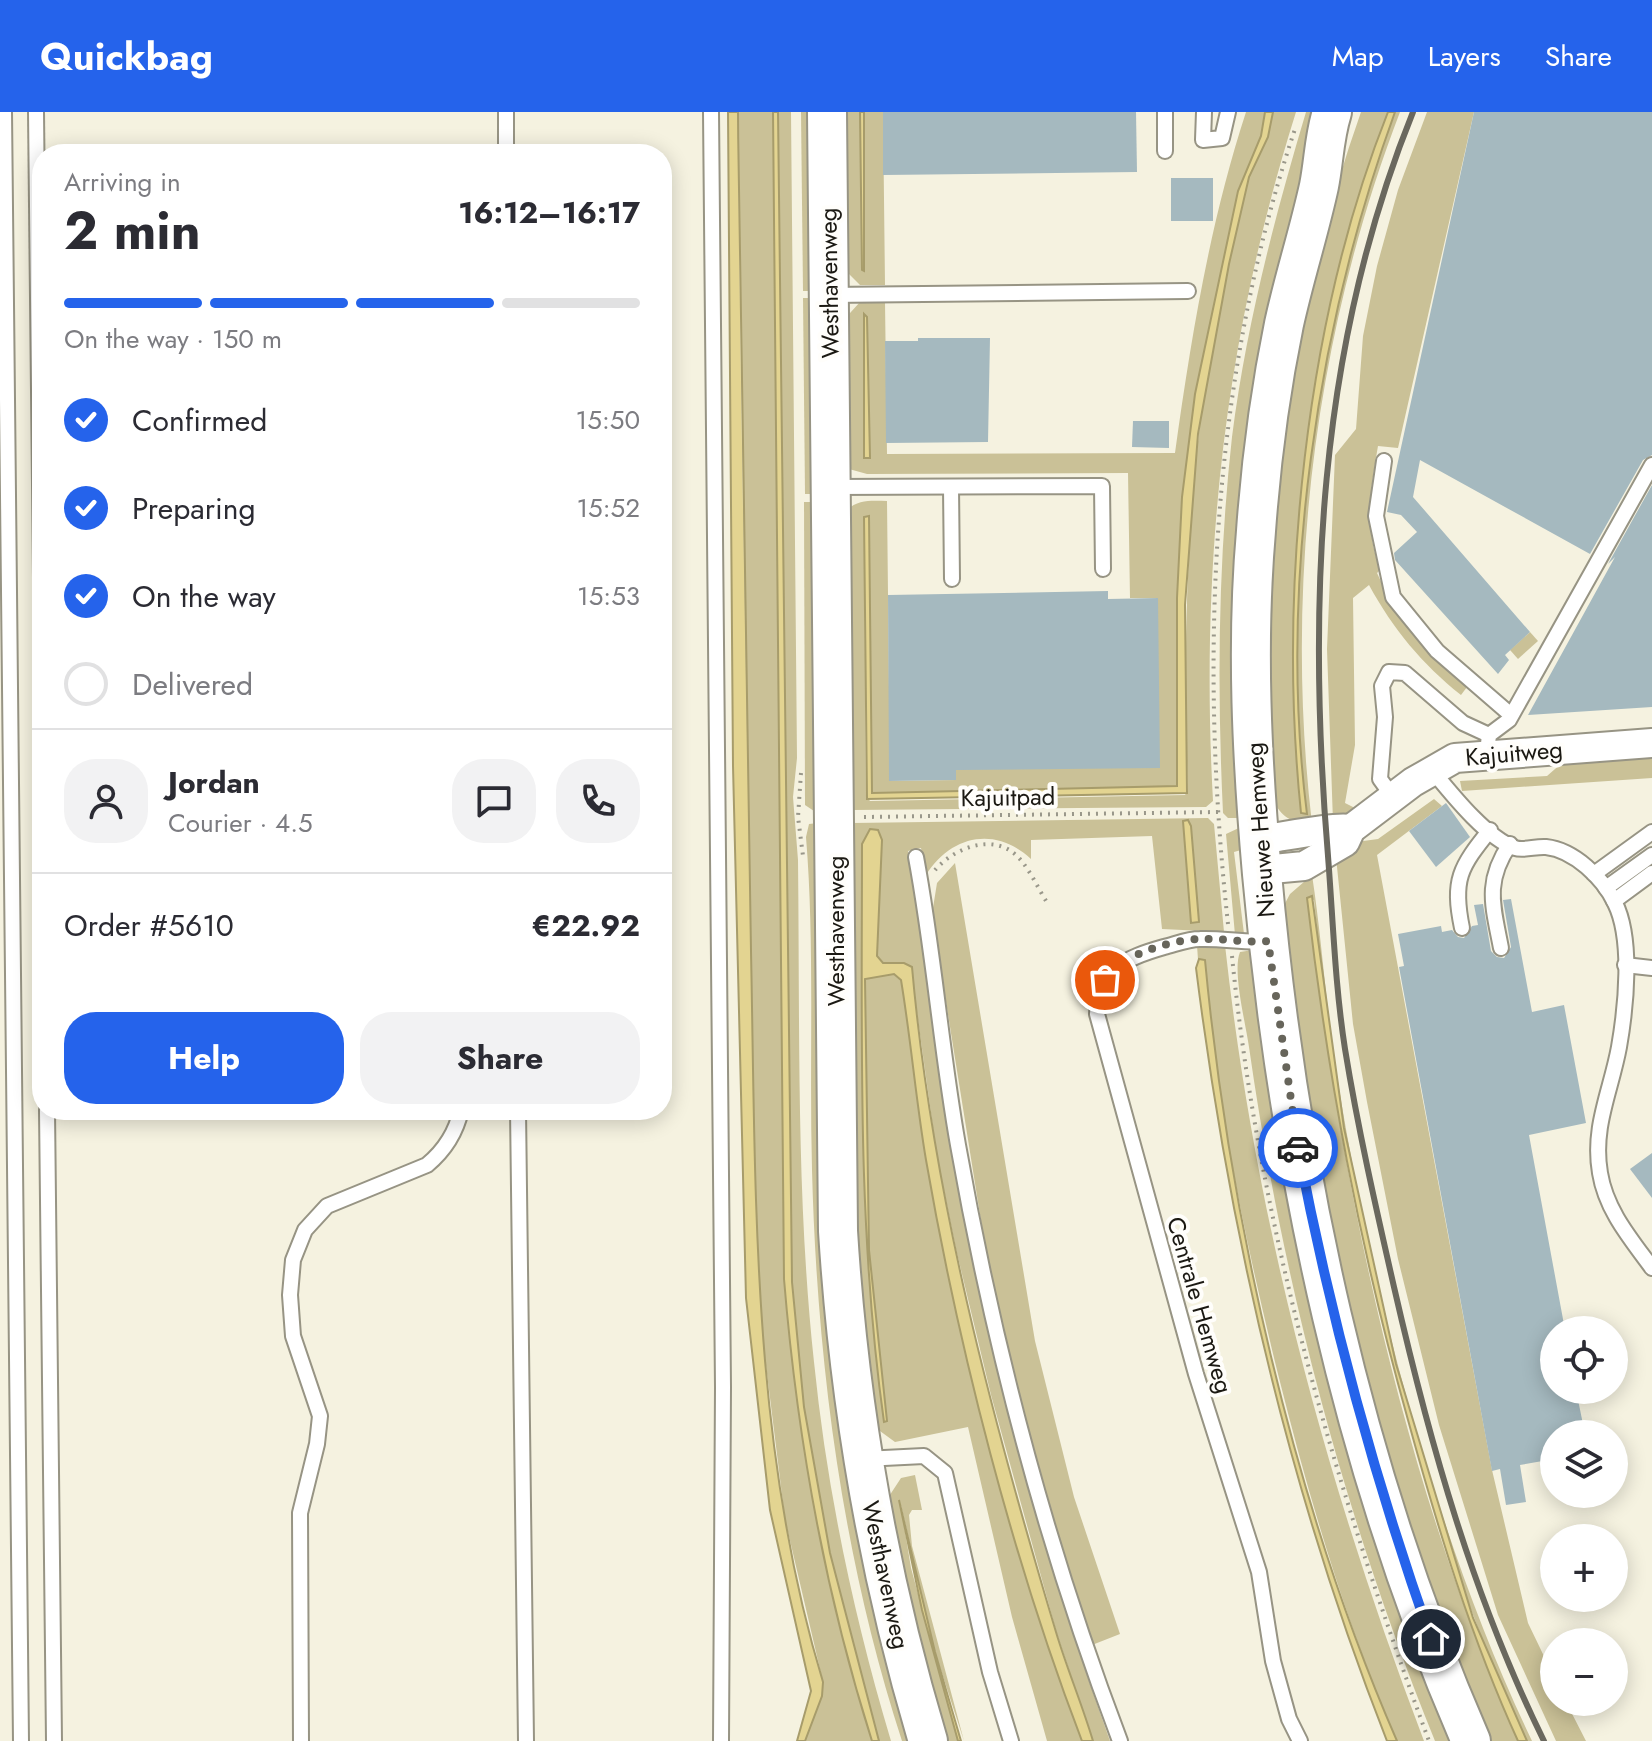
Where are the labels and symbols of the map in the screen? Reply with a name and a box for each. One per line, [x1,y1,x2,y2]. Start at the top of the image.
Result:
street label: Westhavenweg [810,207,848,359]
street label: Kajuitweg [1464,731,1564,775]
street label: Nieuwe Hemweg [1236,741,1284,919]
street label: Kajuitpad [960,779,1056,815]
street label: Westhavenweg [818,856,853,1006]
pin [1071,946,1139,1014]
courier [1258,1108,1338,1188]
street label: Centrale Hemweg [1158,1213,1242,1397]
street label: Westhavenweg [853,1498,919,1652]
pin [1397,1605,1465,1673]

